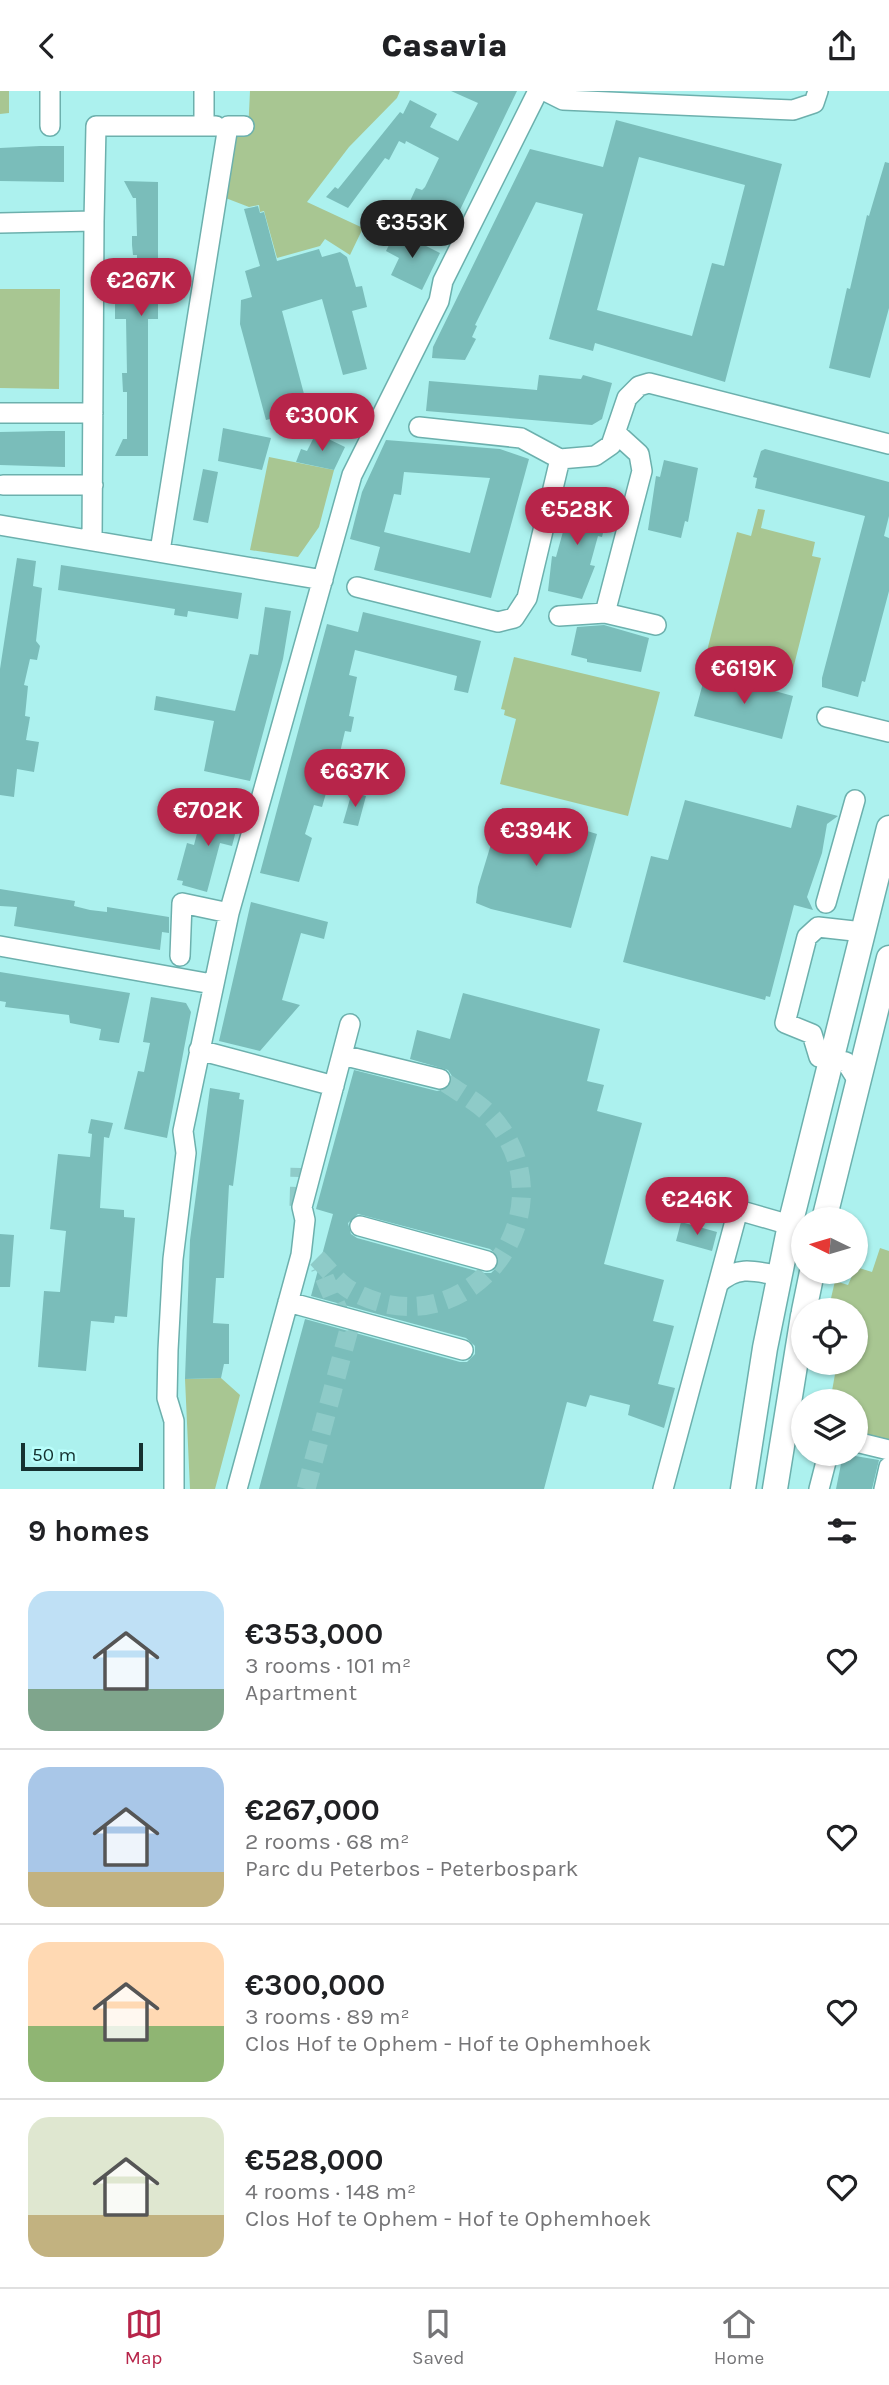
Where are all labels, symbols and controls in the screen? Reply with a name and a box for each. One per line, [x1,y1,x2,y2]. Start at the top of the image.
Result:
icon: back [28,27,66,65]
text: Casavia [381,27,508,64]
icon: share [823,27,861,65]
pin: €353K [363,201,461,260]
text: €353K [376,209,448,236]
pin: €267K [92,259,190,318]
text: €267K [107,267,175,294]
pin: €300K [273,393,371,453]
text: €300K [285,402,359,429]
pin: €528K [528,487,626,547]
text: €528K [541,496,613,523]
pin: €619K [695,647,793,706]
text: €619K [711,655,777,682]
pin: €637K [306,749,404,809]
text: €637K [320,758,390,785]
pin: €702K [159,789,257,848]
text: €702K [173,797,243,824]
pin: €394K [487,809,585,868]
text: €394K [500,817,572,844]
pin: €246K [648,1177,746,1237]
text: €246K [661,1186,733,1213]
north arrow [791,1207,868,1285]
map controls [791,1207,868,1466]
button: locate [791,1298,868,1375]
button: layers [791,1389,868,1466]
scale bar [21,1440,144,1472]
text: 50 m [32,1444,76,1466]
icon: filters [823,1512,861,1550]
text: 9 homes [28,1513,150,1549]
text: €353,000 [245,1616,383,1652]
icon: home [84,1619,168,1703]
icon: heart [823,1642,861,1680]
text: 3 rooms · 101 m² [245,1652,411,1679]
text: Apartment [245,1679,357,1706]
text: €267,000 [245,1792,380,1828]
icon: home [84,1795,168,1879]
icon: heart [823,1818,861,1856]
text: 2 rooms · 68 m² [245,1828,409,1855]
text: Parc du Peterbos - Peterbospark [245,1855,579,1882]
text: €300,000 [245,1967,385,2003]
icon: home [84,1970,168,2054]
icon: heart [823,1993,861,2031]
text: 3 rooms · 89 m² [245,2003,410,2030]
text: Clos Hof te Ophem - Hof te Ophemhoek [245,2030,651,2057]
text: €528,000 [245,2142,384,2178]
icon: home [84,2145,168,2229]
icon: heart [823,2168,861,2206]
text: 4 rooms · 148 m² [245,2178,416,2205]
text: Clos Hof te Ophem - Hof te Ophemhoek [245,2205,651,2232]
tab: Map [125,2305,163,2369]
tab: Saved [412,2305,464,2369]
tab: Home [714,2305,764,2369]

